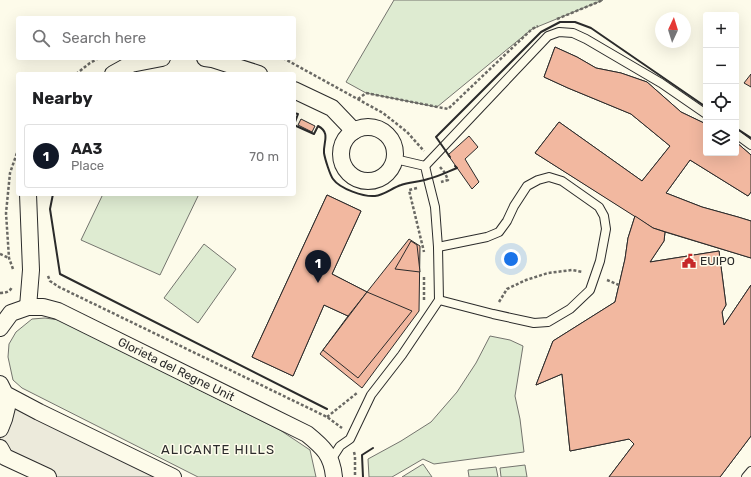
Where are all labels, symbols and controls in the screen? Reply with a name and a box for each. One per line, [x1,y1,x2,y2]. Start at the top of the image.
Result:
north arrow [655,12,691,48]
map controls [703,12,739,156]
button: + [703,12,739,48]
search box [16,16,296,60]
icon: search [30,27,52,49]
text: Search here [62,29,146,47]
button: − [703,48,739,84]
button: locate [703,84,739,120]
text: Nearby [32,88,93,108]
button: layers [703,120,739,156]
text: AA3 [71,140,102,158]
text: 1 [43,149,49,164]
text: 70 m [249,149,279,164]
text: Place [71,158,104,173]
your location [501,249,521,269]
pin: 1 [305,250,331,283]
public building icon: EUIPO [681,253,697,269]
place label: EUIPO [700,254,735,268]
street label: Glorieta del Regne Unit [116,335,237,404]
district label: ALICANTE HILLS [161,442,275,457]

